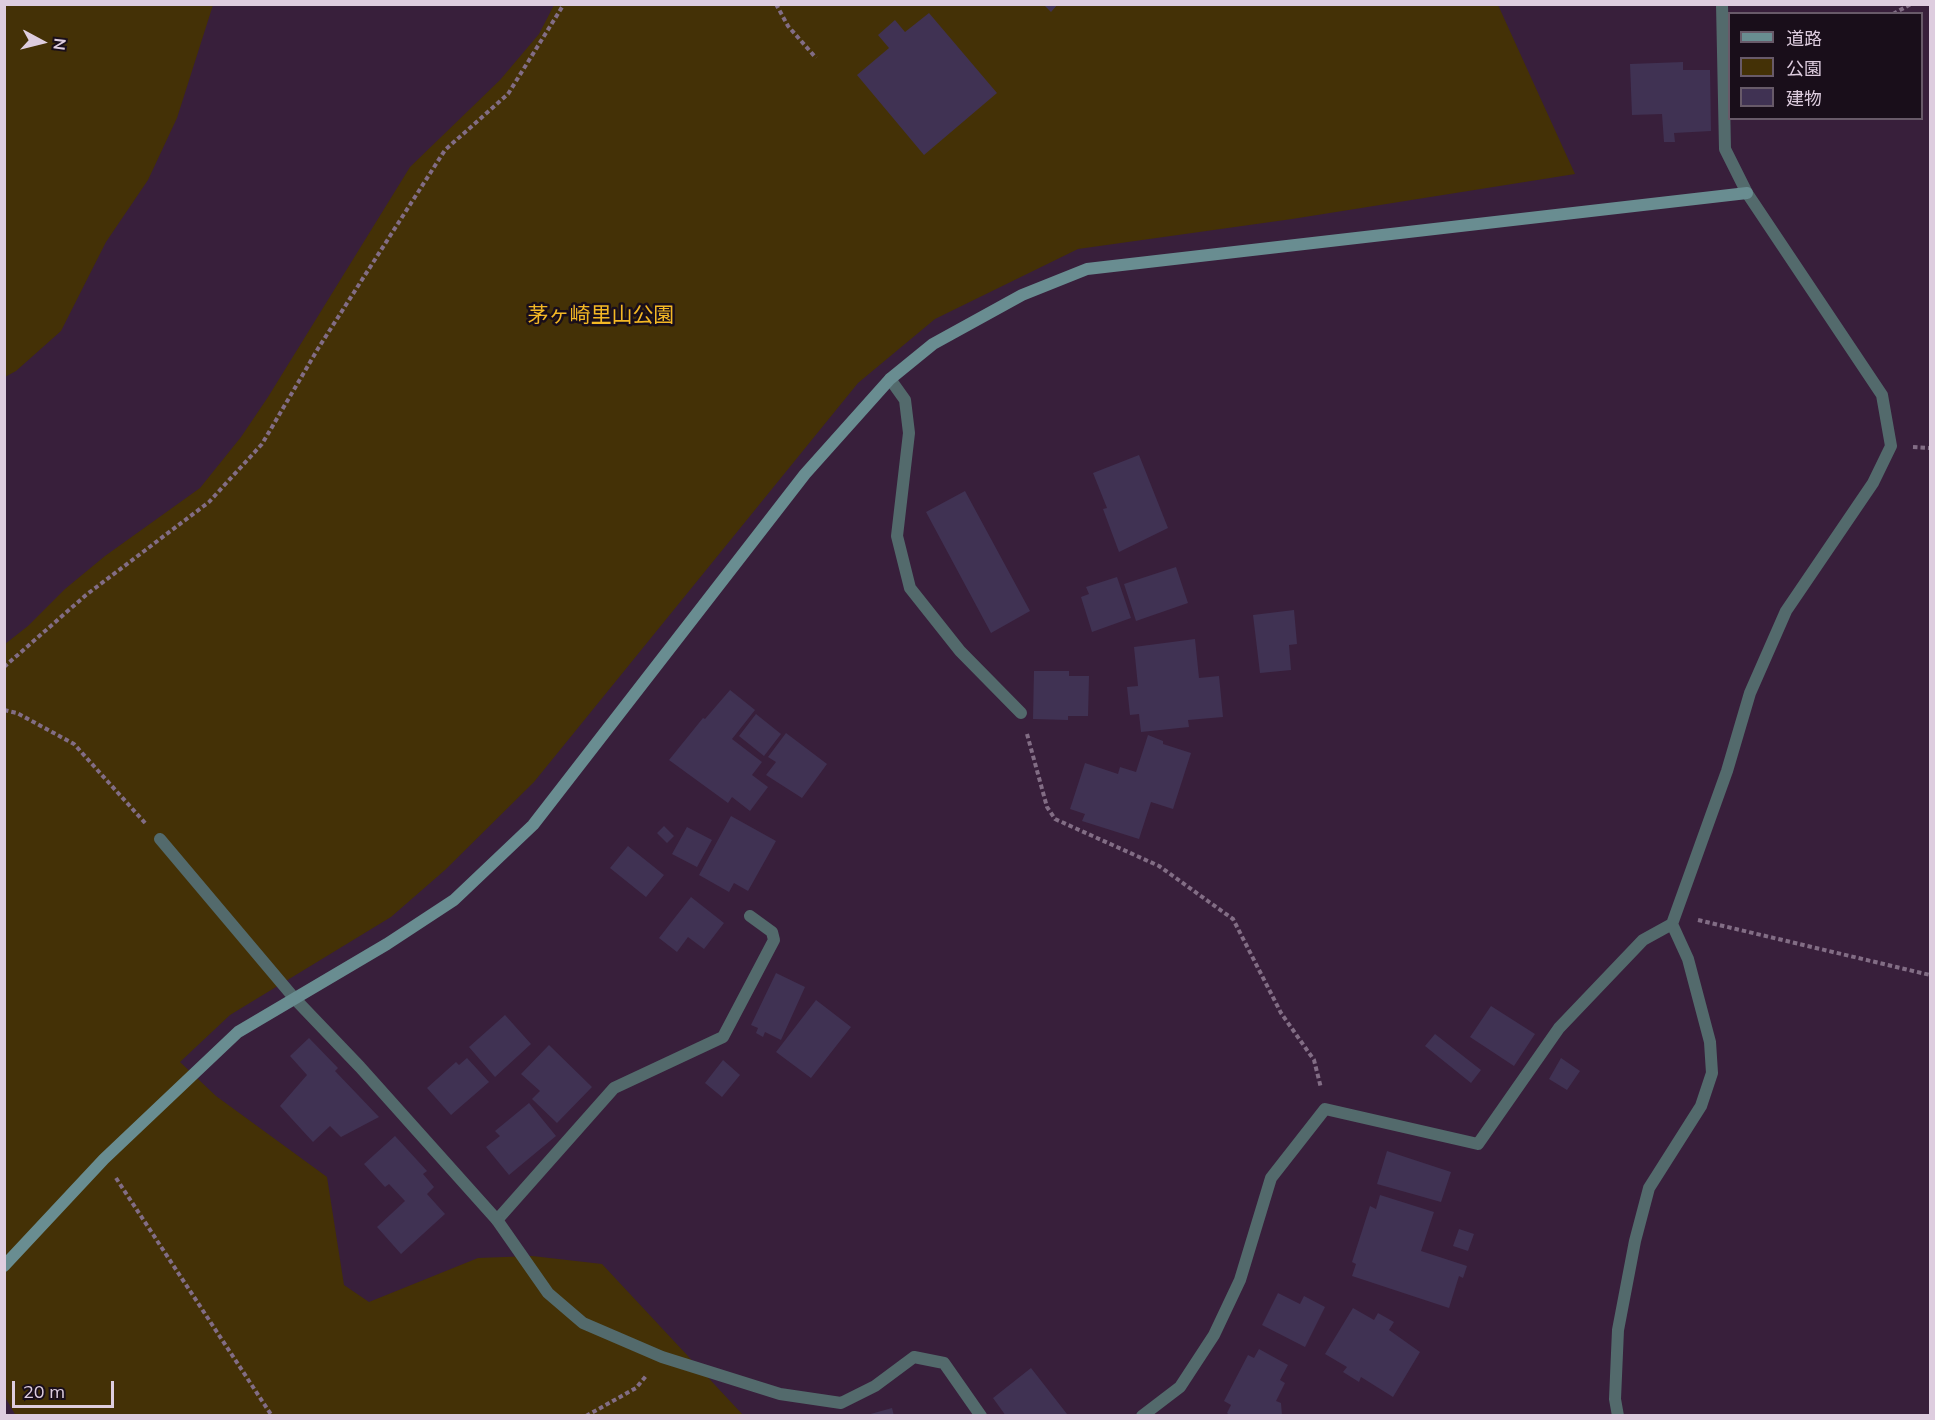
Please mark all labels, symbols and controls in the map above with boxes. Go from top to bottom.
north arrow [12,12,72,72]
legend [1728,12,1923,120]
text: 道路 [1786,27,1822,50]
text: N [49,37,71,51]
text: 公園 [1786,57,1822,80]
text: 建物 [1786,87,1822,110]
park label: 茅ヶ崎里山公園 [528,303,674,329]
scale bar [15,1369,117,1407]
text: 20 m [23,1380,65,1403]

